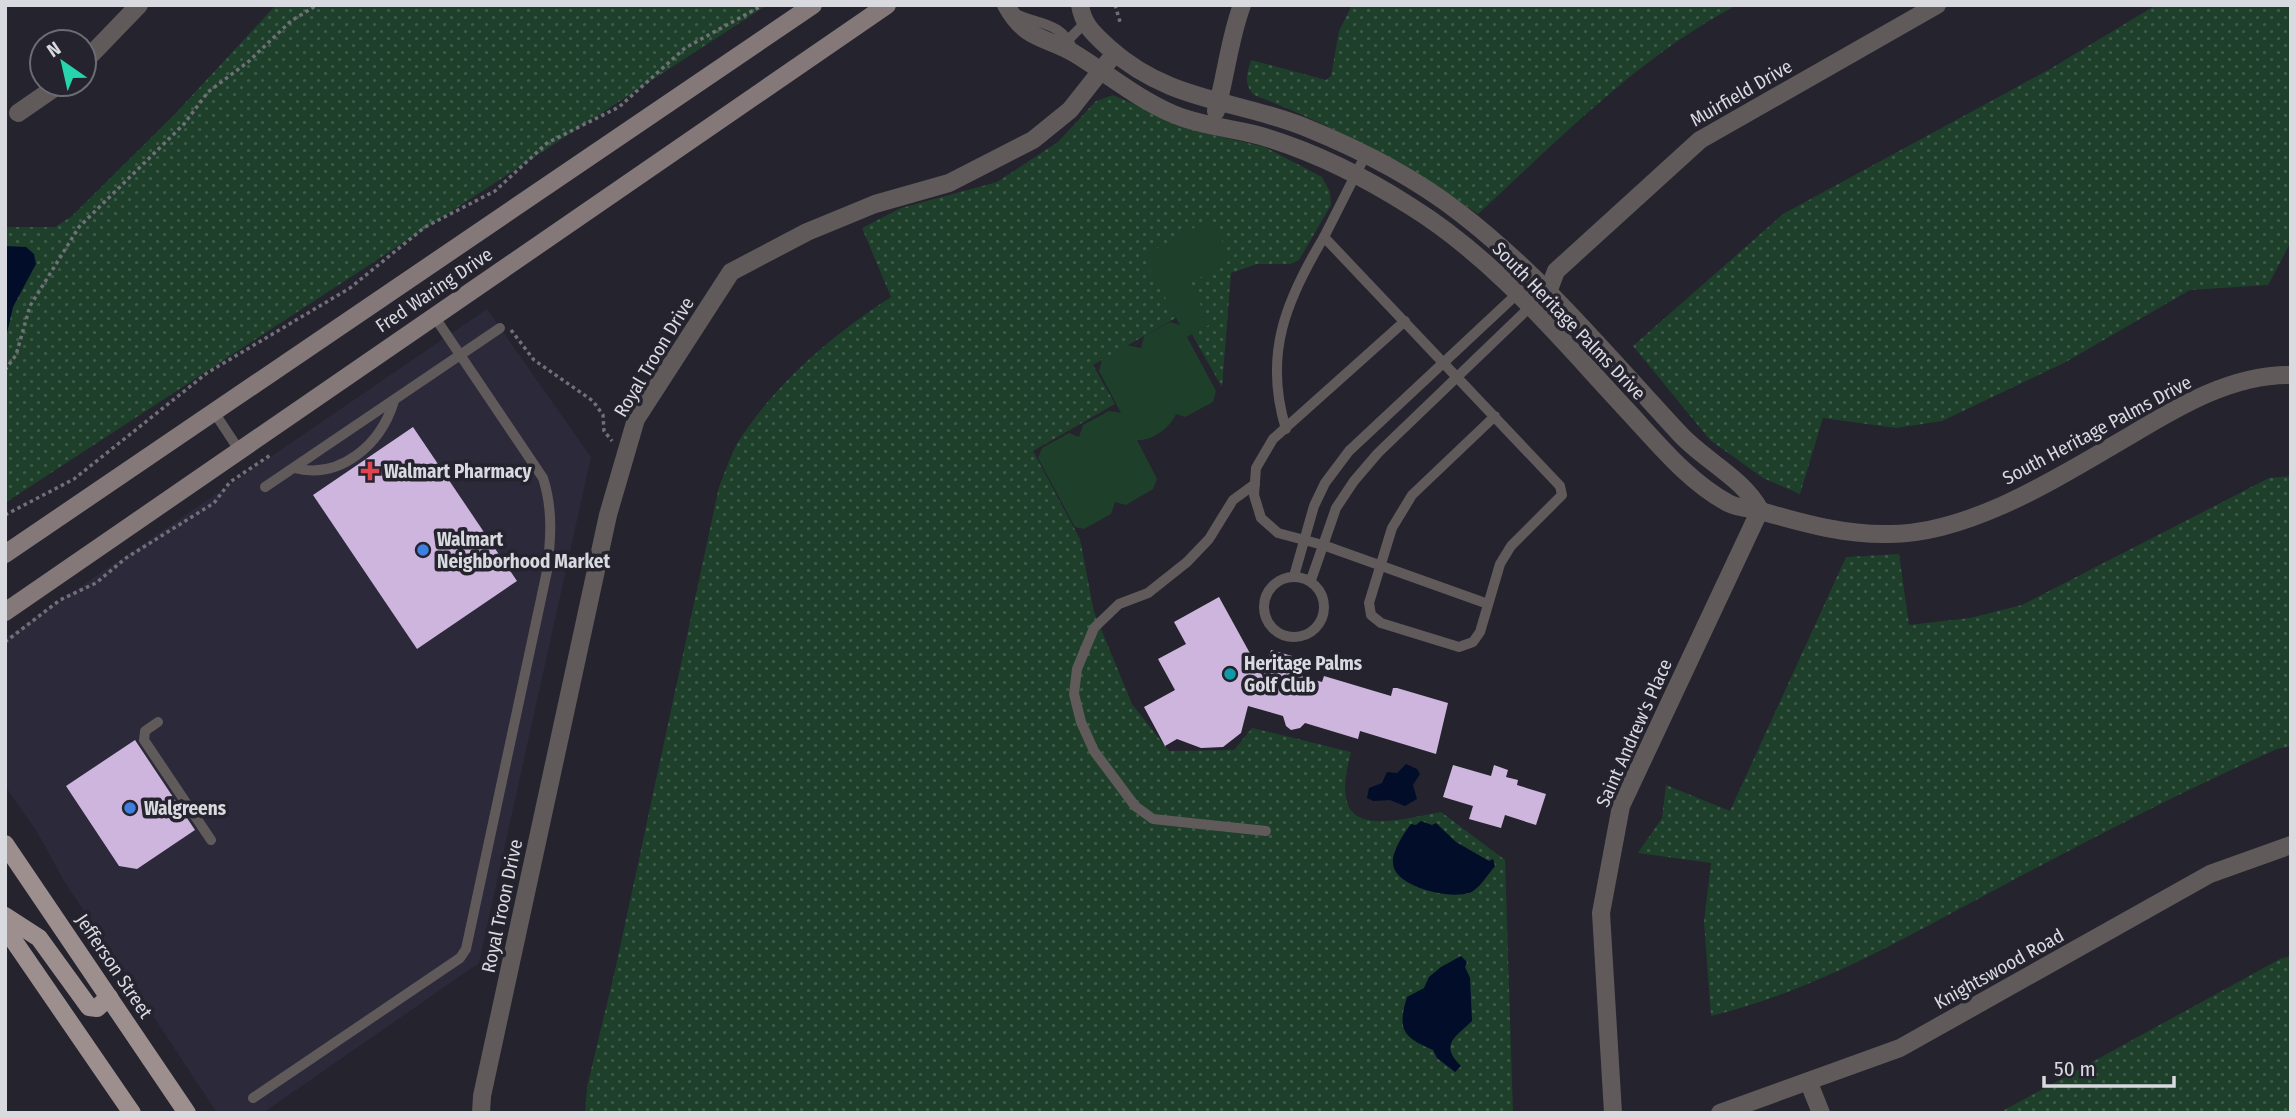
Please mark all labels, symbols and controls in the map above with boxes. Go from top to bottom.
north arrow [28,28,98,98]
text: N [43,37,65,62]
street label: Muirfield Drive [1686,55,1796,131]
street label: South Heritage Palms Drive [1488,237,1650,405]
street label: Fred Waring Drive [371,242,497,338]
street label: Royal Troon Drive [609,293,699,421]
street label: South Heritage Palms Drive [1999,370,2195,490]
place label: Walmart Pharmacy [384,460,533,483]
marker: Walmart Pharmacy [362,463,378,479]
place label: Walmart Neighborhood Market [437,528,610,573]
marker: Walmart Neighborhood Market [415,542,431,558]
place label: Heritage Palms Golf Club [1244,652,1363,697]
street label: Saint Andrew's Place [1591,655,1677,811]
marker: Heritage Palms Golf Club [1222,666,1238,682]
place label: Walgreens [144,797,227,820]
marker: Walgreens [122,800,138,816]
street label: Royal Troon Drive [477,837,527,975]
street label: Jefferson Street [71,909,158,1023]
street label: Knightswood Road [1930,924,2068,1014]
scale bar [2044,1044,2174,1088]
text: 50 m [2054,1056,2096,1082]

